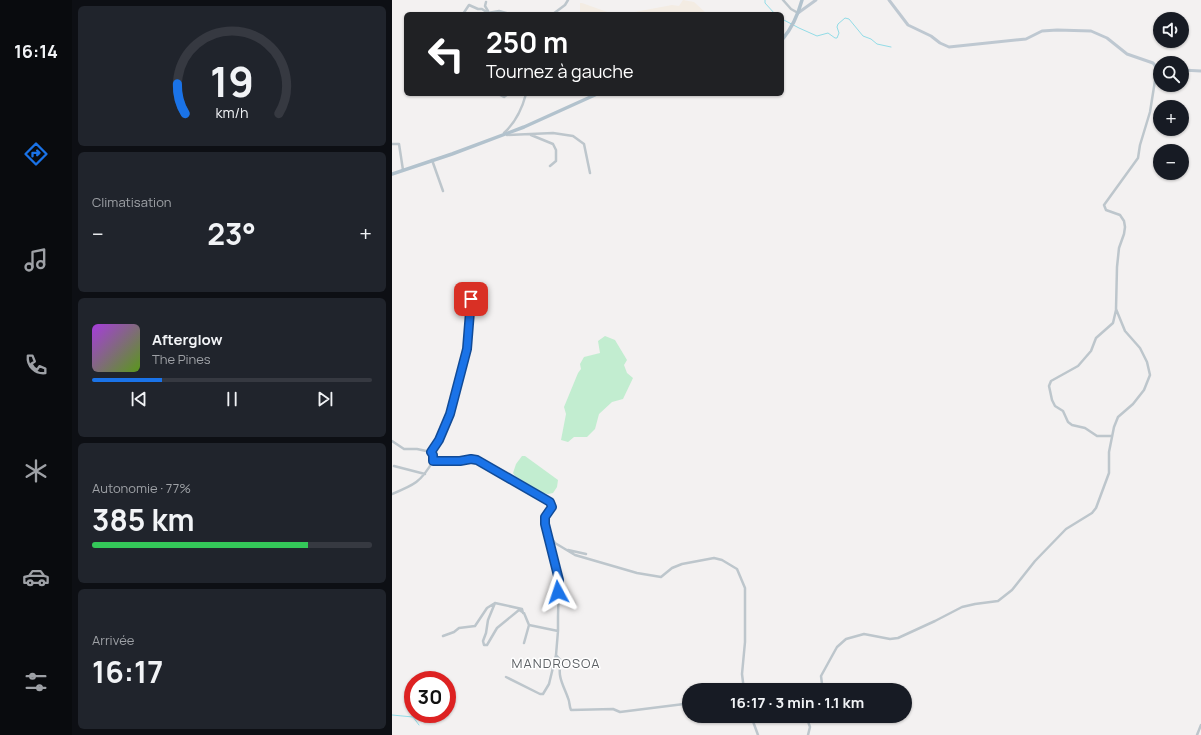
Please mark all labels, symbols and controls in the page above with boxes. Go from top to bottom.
map controls [1153,12,1189,180]
button: sound [1153,12,1189,48]
text: 250 m [486,23,568,61]
icon: left [420,28,472,80]
text: 16:14 [14,39,58,63]
text: 19 [210,53,254,109]
button: search [1153,56,1189,92]
text: Tournez à gauche [486,59,634,83]
button: + [1153,100,1189,136]
text: km/h [215,102,249,121]
icon: directions [22,140,50,168]
button: − [1153,144,1189,180]
text: Climatisation [92,193,172,211]
text: 23° [207,213,256,254]
text: − [92,219,104,249]
text: + [359,219,372,249]
icon: music [22,246,50,274]
pin [454,282,488,316]
icon: arrive [460,288,482,310]
text: Afterglow [152,329,223,350]
text: The Pines [152,350,211,368]
icon: phone [22,351,50,379]
icon: previous [128,388,150,410]
icon: pause [221,388,243,410]
icon: next [314,388,336,410]
icon: climate [22,457,50,485]
text: Autonomie · 77% [92,479,191,497]
text: 385 km [92,499,195,540]
icon: car [22,563,50,591]
position arrow [537,571,579,613]
text: Arrivée [92,631,134,649]
text: 16:17 [92,651,163,692]
district label: MANDROSOA [512,654,600,672]
icon: filters [22,668,50,696]
speed limit sign: 30 [404,671,456,723]
text: 16:17 · 3 min · 1.1 km [730,692,864,713]

